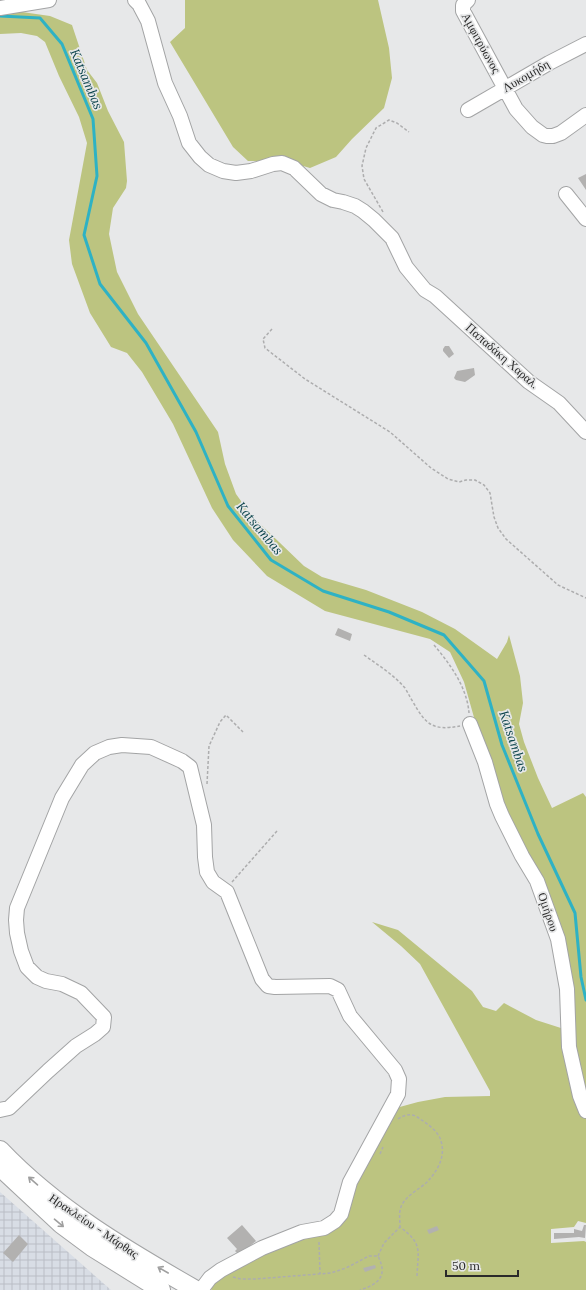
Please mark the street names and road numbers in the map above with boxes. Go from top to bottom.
street label: Αμφιτρύωνος [459,10,504,76]
street label: Λυκομήδη [499,56,552,95]
street label: Παπαδάκη Χαραλ. [463,320,542,392]
street label: Ομήρου [535,890,562,933]
street label: Ηρακλείου - Μάρθας [47,1190,142,1261]

